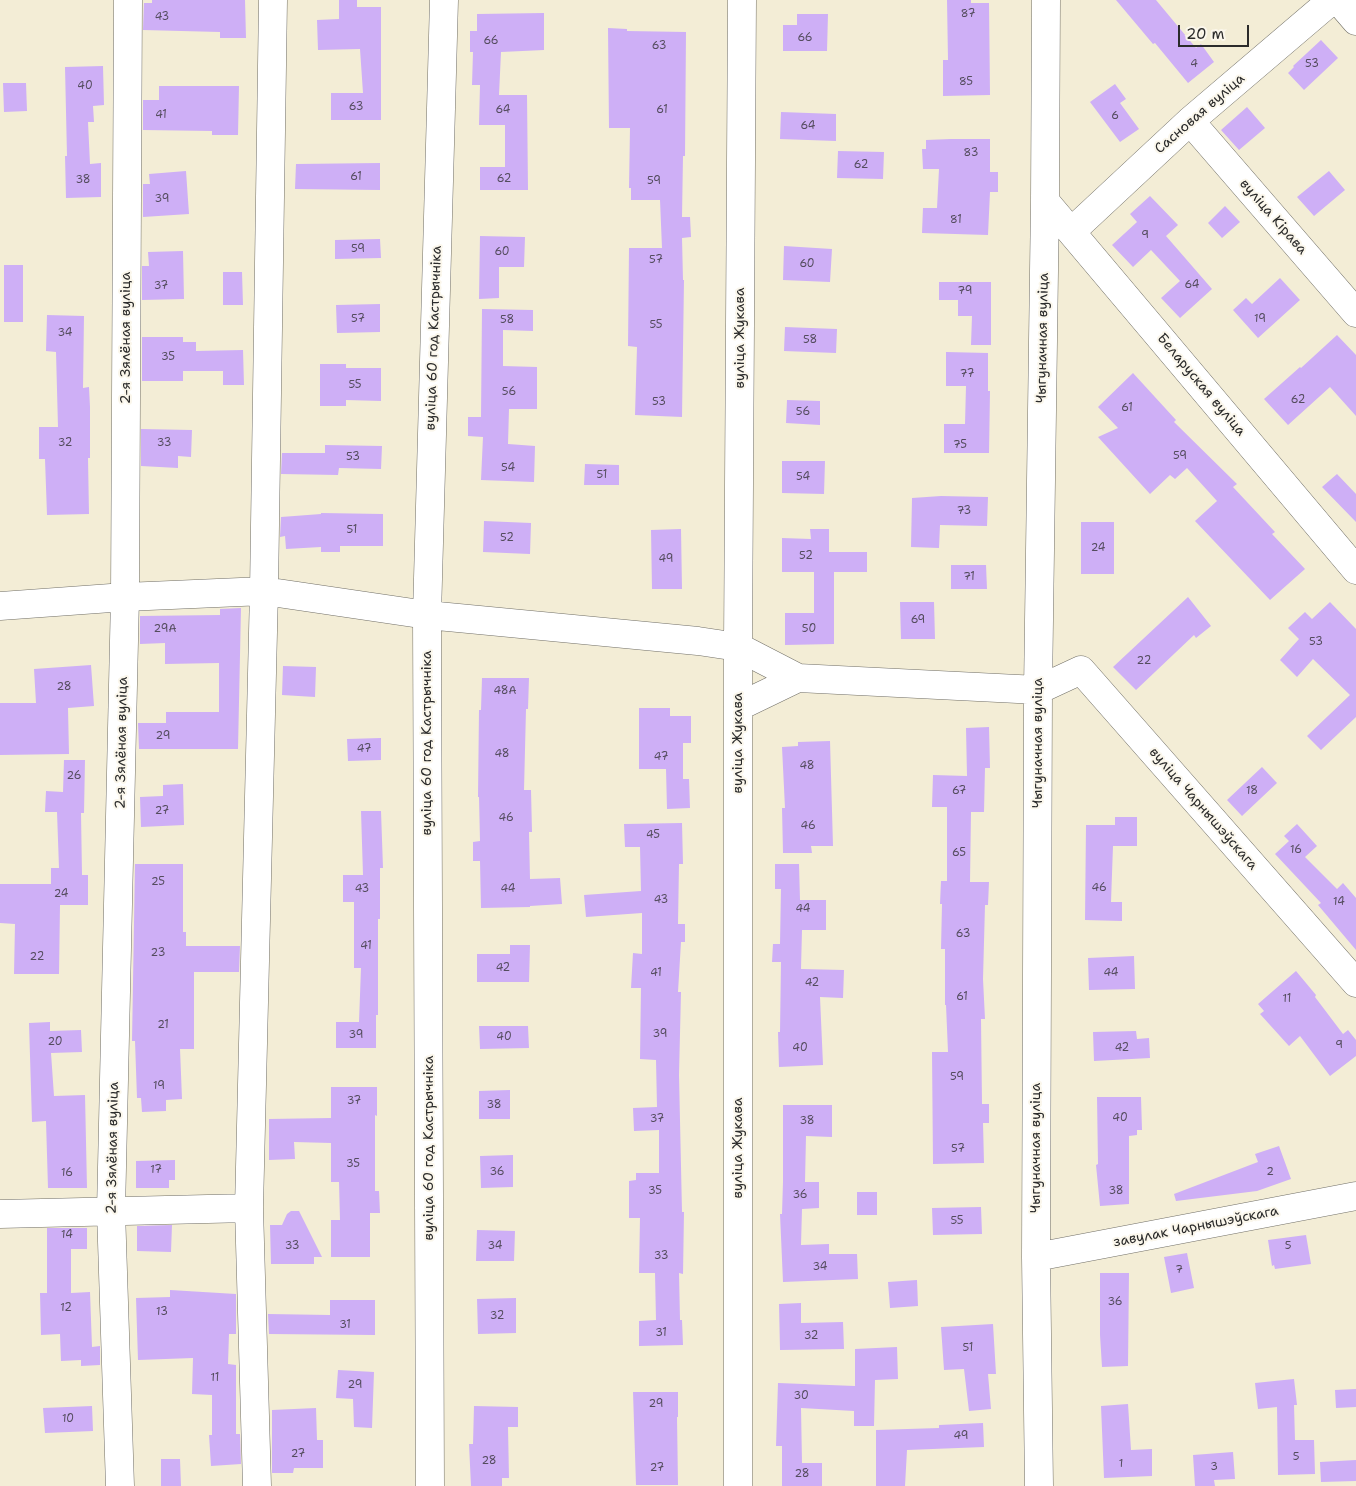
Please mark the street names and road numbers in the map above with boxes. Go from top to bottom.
street label: Сасновая вуліца [1152,70,1248,158]
street label: вуліца Кірава [1236,176,1310,258]
street label: вуліца 60 год Кастрычніка [422,245,446,431]
street label: 2-я Зялёная вуліца [118,272,134,404]
street label: Чыгуначная вуліца [1033,273,1053,403]
street label: вуліца Жукава [732,288,748,388]
street label: Беларуская вуліца [1153,330,1249,440]
street label: вуліца 60 год Кастрычніка [419,651,435,835]
street label: 2-я Зялёная вуліца [112,677,132,809]
street label: Чыгуначная вуліца [1030,678,1046,808]
street label: вуліца Жукава [730,693,746,793]
street label: вуліца Чарнышэўскага [1145,744,1261,874]
street label: вуліца 60 год Кастрычніка [421,1056,437,1240]
street label: 2-я Зялёная вуліца [103,1082,123,1214]
street label: Чыгуначная вуліца [1028,1083,1044,1213]
street label: вуліца Жукава [730,1098,746,1198]
street label: завулак Чарнышэўскага [1112,1203,1280,1251]

